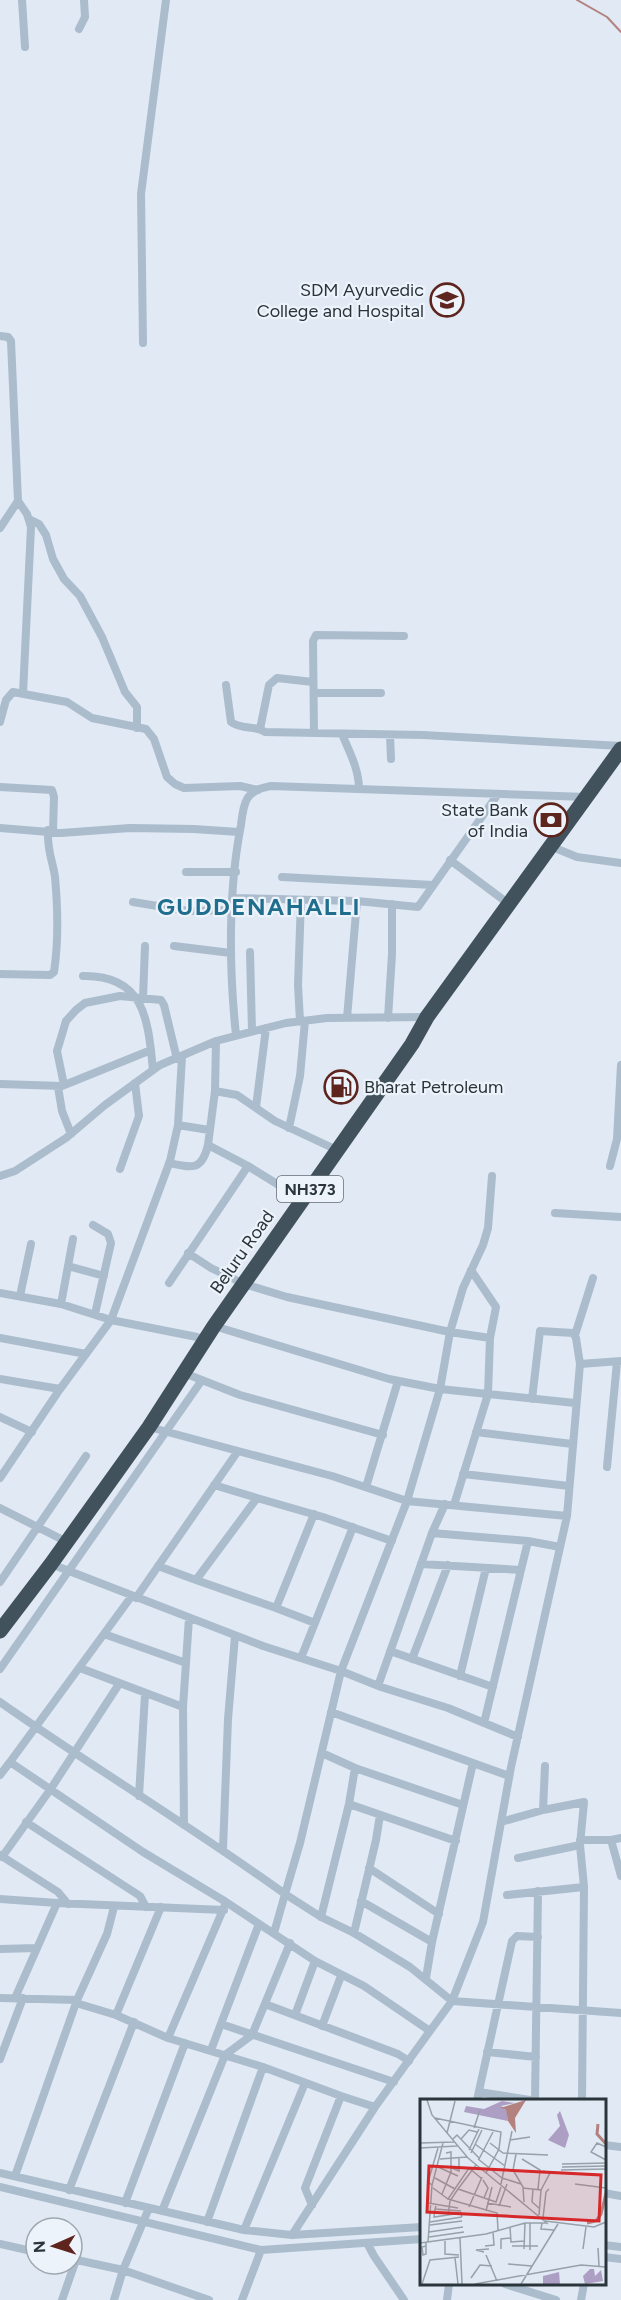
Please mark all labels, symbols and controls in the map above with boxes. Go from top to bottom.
place label: SDM Ayurvedic College and Hospital [257,279,424,322]
school or university icon: SDM Ayurvedic College and Hospital [429,282,465,318]
place label: State Bank of India [441,799,528,842]
bank icon: State Bank of India [533,802,569,838]
district label: GUDDENAHALLI [157,892,361,921]
fuel station icon: Bharat Petroleum [323,1069,359,1105]
place label: Bharat Petroleum [364,1076,503,1098]
road number: NH373 [277,1176,343,1202]
street label: Beluru Road [205,1206,279,1298]
inset map [420,2099,606,2285]
north arrow [24,2216,84,2276]
text: N [30,2240,49,2253]

